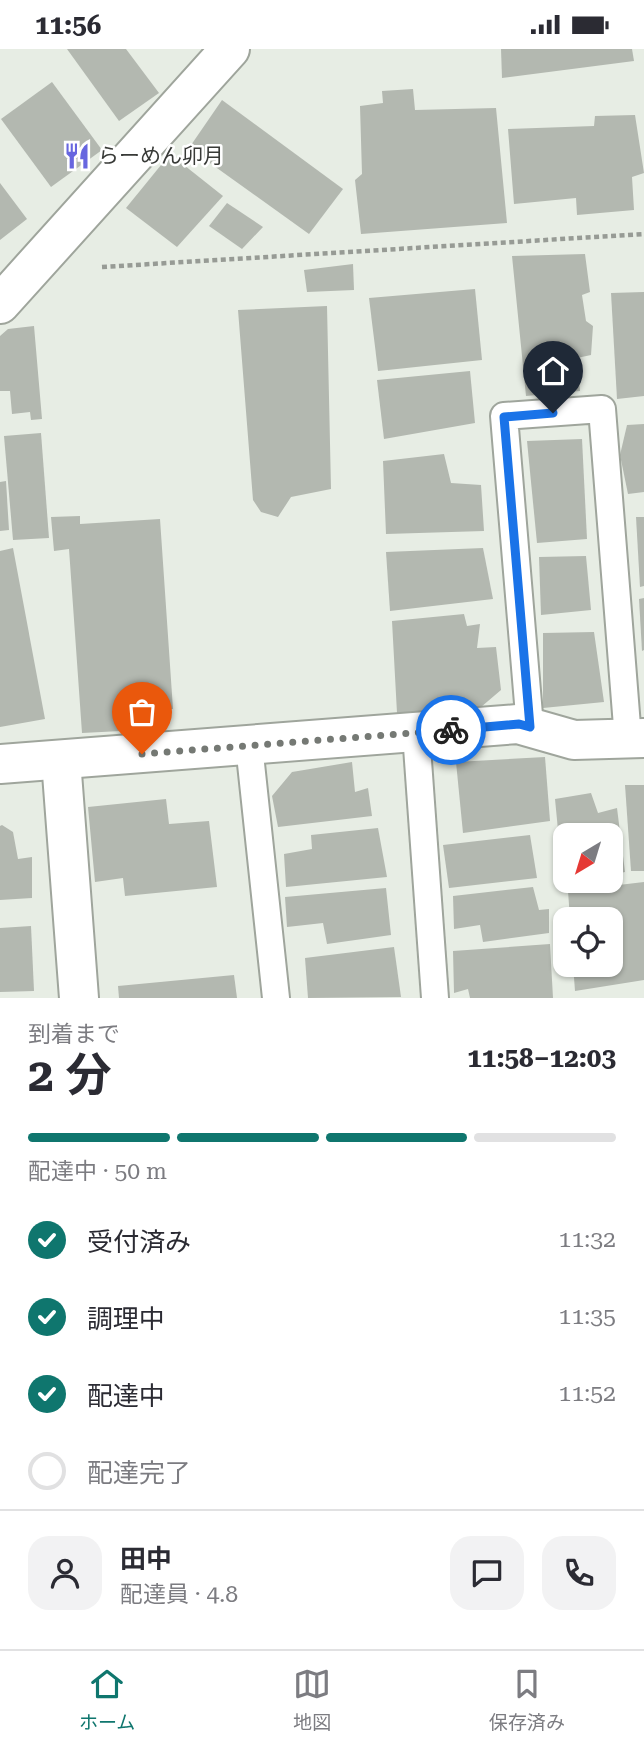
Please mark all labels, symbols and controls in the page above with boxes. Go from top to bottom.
text: 11:56 [35,10,101,40]
restaurant icon: らーめん卯月 [62,141,92,171]
place label: らーめん卯月 [98,144,224,168]
pin [523,341,583,413]
icon: home [534,352,572,390]
pin [112,682,172,754]
icon: bag [123,693,161,731]
courier [416,695,486,765]
icon: bike [432,711,470,749]
north arrow [553,823,623,893]
map controls [553,823,623,977]
button: locate [553,907,623,977]
text: 到着まで [28,1021,120,1048]
text: 11:58–12:03 [467,1043,616,1073]
text: 2 分 [28,1048,111,1102]
text: 配達中 · 50 m [28,1158,167,1185]
icon: check [28,1221,66,1259]
text: 11:32 [559,1226,616,1253]
text: 受付済み [87,1227,191,1257]
icon: check [28,1298,66,1336]
text: 11:35 [559,1303,616,1330]
text: 調理中 [87,1304,165,1334]
icon: check [28,1375,66,1413]
text: 11:52 [559,1380,616,1407]
text: 配達中 [87,1381,165,1411]
text: 配達完了 [87,1458,191,1488]
button: person [28,1536,102,1610]
button: chat [450,1536,524,1610]
button: phone [542,1536,616,1610]
text: 田中 [120,1544,172,1574]
text: 配達員 · 4.8 [120,1581,238,1608]
tab: ホーム [79,1665,135,1734]
tab: 地図 [293,1665,331,1734]
tab: 保存済み [489,1665,565,1734]

